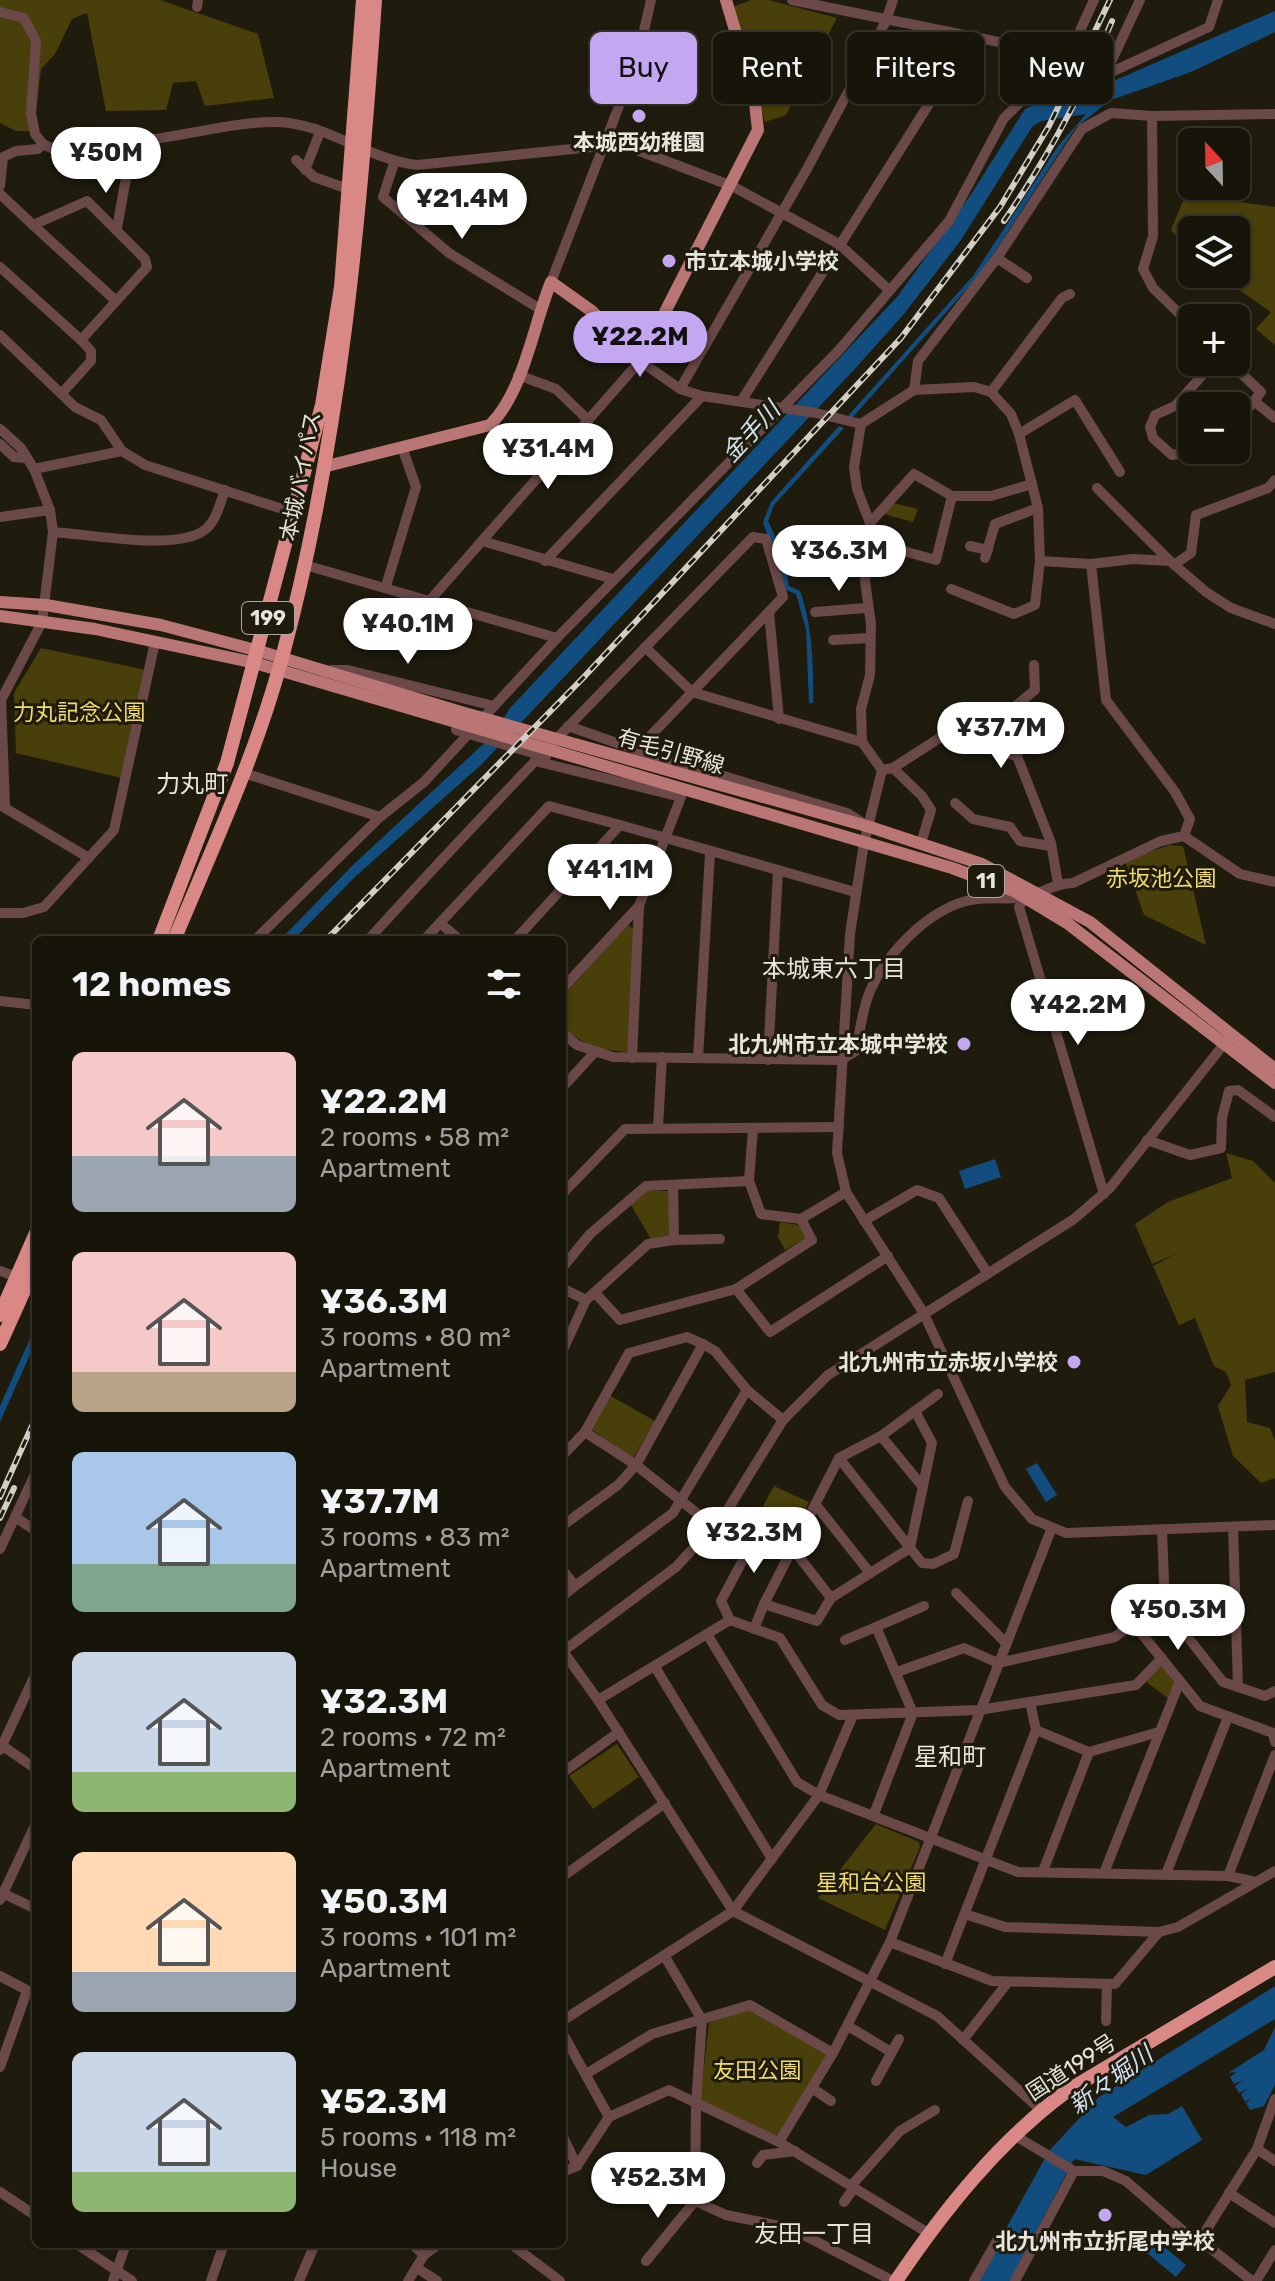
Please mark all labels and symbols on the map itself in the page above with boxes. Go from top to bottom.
marker: 本城西幼稚園 [630,107,648,125]
pin: ¥50M [59,127,153,195]
north arrow [1178,128,1250,200]
place label: 本城西幼稚園 [573,129,705,156]
pin: ¥21.4M [397,173,527,241]
place label: 市立本城小学校 [685,248,839,275]
marker: 市立本城小学校 [660,252,678,270]
pin: ¥22.2M [575,311,705,379]
water label: 金手川 [716,394,788,468]
street label: 本城バイパス [275,409,326,543]
pin: ¥31.4M [483,423,613,491]
pin: ¥36.3M [774,525,904,593]
pin: ¥40.1M [343,598,473,666]
road number: 199 [242,602,294,634]
park label: 力丸記念公園 [13,699,145,726]
pin: ¥37.7M [936,702,1066,770]
street label: 有毛引野線 [614,723,727,780]
district label: 力丸町 [156,770,228,798]
pin: ¥41.1M [545,844,675,912]
road number: 11 [968,865,1004,897]
park label: 赤坂池公園 [1106,865,1216,892]
district label: 本城東六丁目 [762,955,906,983]
pin: ¥42.2M [1013,979,1143,1047]
place label: 北九州市立本城中学校 [728,1031,948,1058]
marker: 北九州市立本城中学校 [955,1035,973,1053]
place label: 北九州市立赤坂小学校 [838,1349,1058,1376]
marker: 北九州市立赤坂小学校 [1065,1353,1083,1371]
pin: ¥32.3M [689,1507,819,1575]
pin: ¥50.3M [1113,1584,1243,1652]
district label: 星和町 [914,1743,986,1771]
park label: 星和台公園 [816,1869,926,1896]
street label: 国道199号 [1021,2028,1121,2106]
water label: 新々堀川 [1064,2039,1160,2120]
park label: 友田公園 [713,2057,801,2084]
pin: ¥52.3M [593,2152,723,2220]
marker: 北九州市立折尾中学校 [1096,2206,1114,2224]
district label: 友田一丁目 [754,2220,874,2248]
place label: 北九州市立折尾中学校 [995,2228,1215,2255]

